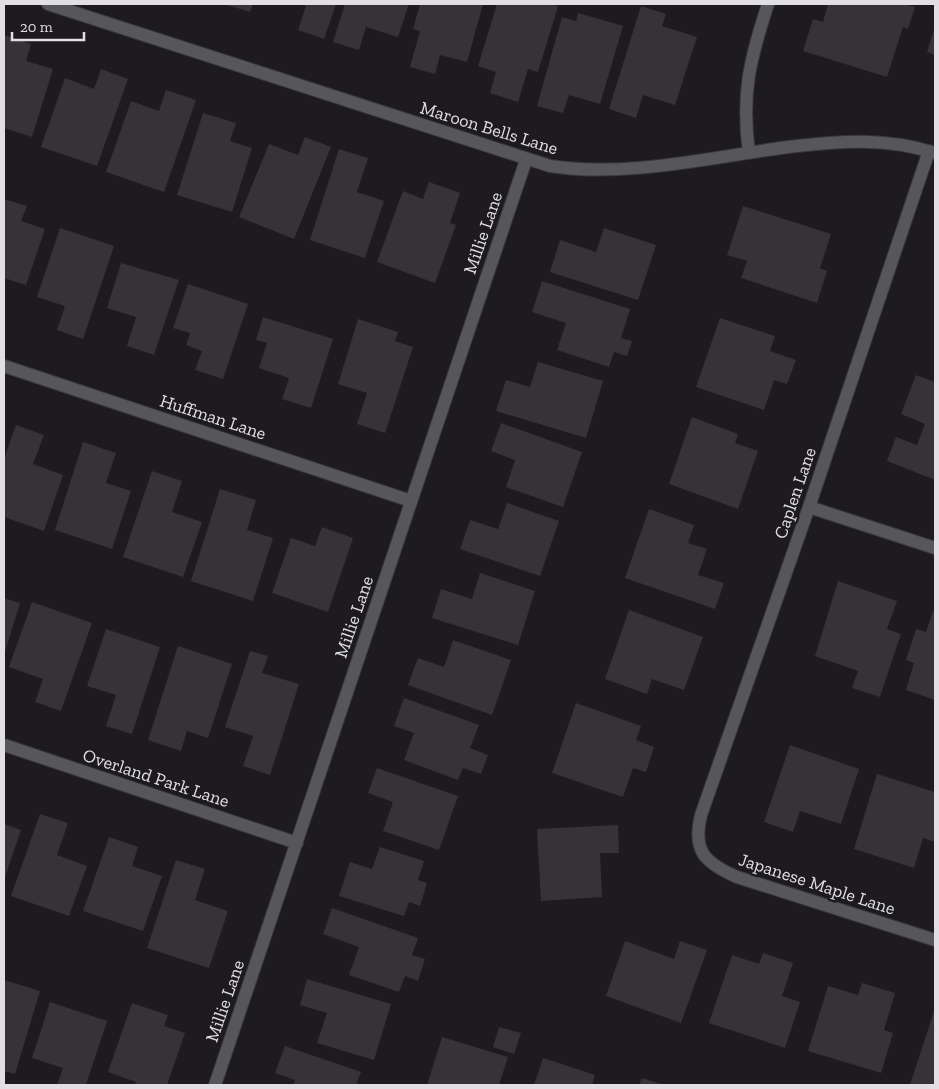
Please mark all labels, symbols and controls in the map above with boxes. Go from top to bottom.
scale bar [12,10,85,42]
text: 20 m [20,18,53,36]
street label: Maroon Bells Lane [417,97,561,159]
street label: Millie Lane [459,189,507,277]
street label: Huffman Lane [157,389,269,445]
street label: Caplen Lane [769,444,821,542]
street label: Millie Lane [330,573,378,661]
street label: Overland Park Lane [80,744,232,812]
street label: Japanese Maple Lane [736,848,898,920]
street label: Millie Lane [201,957,249,1045]

